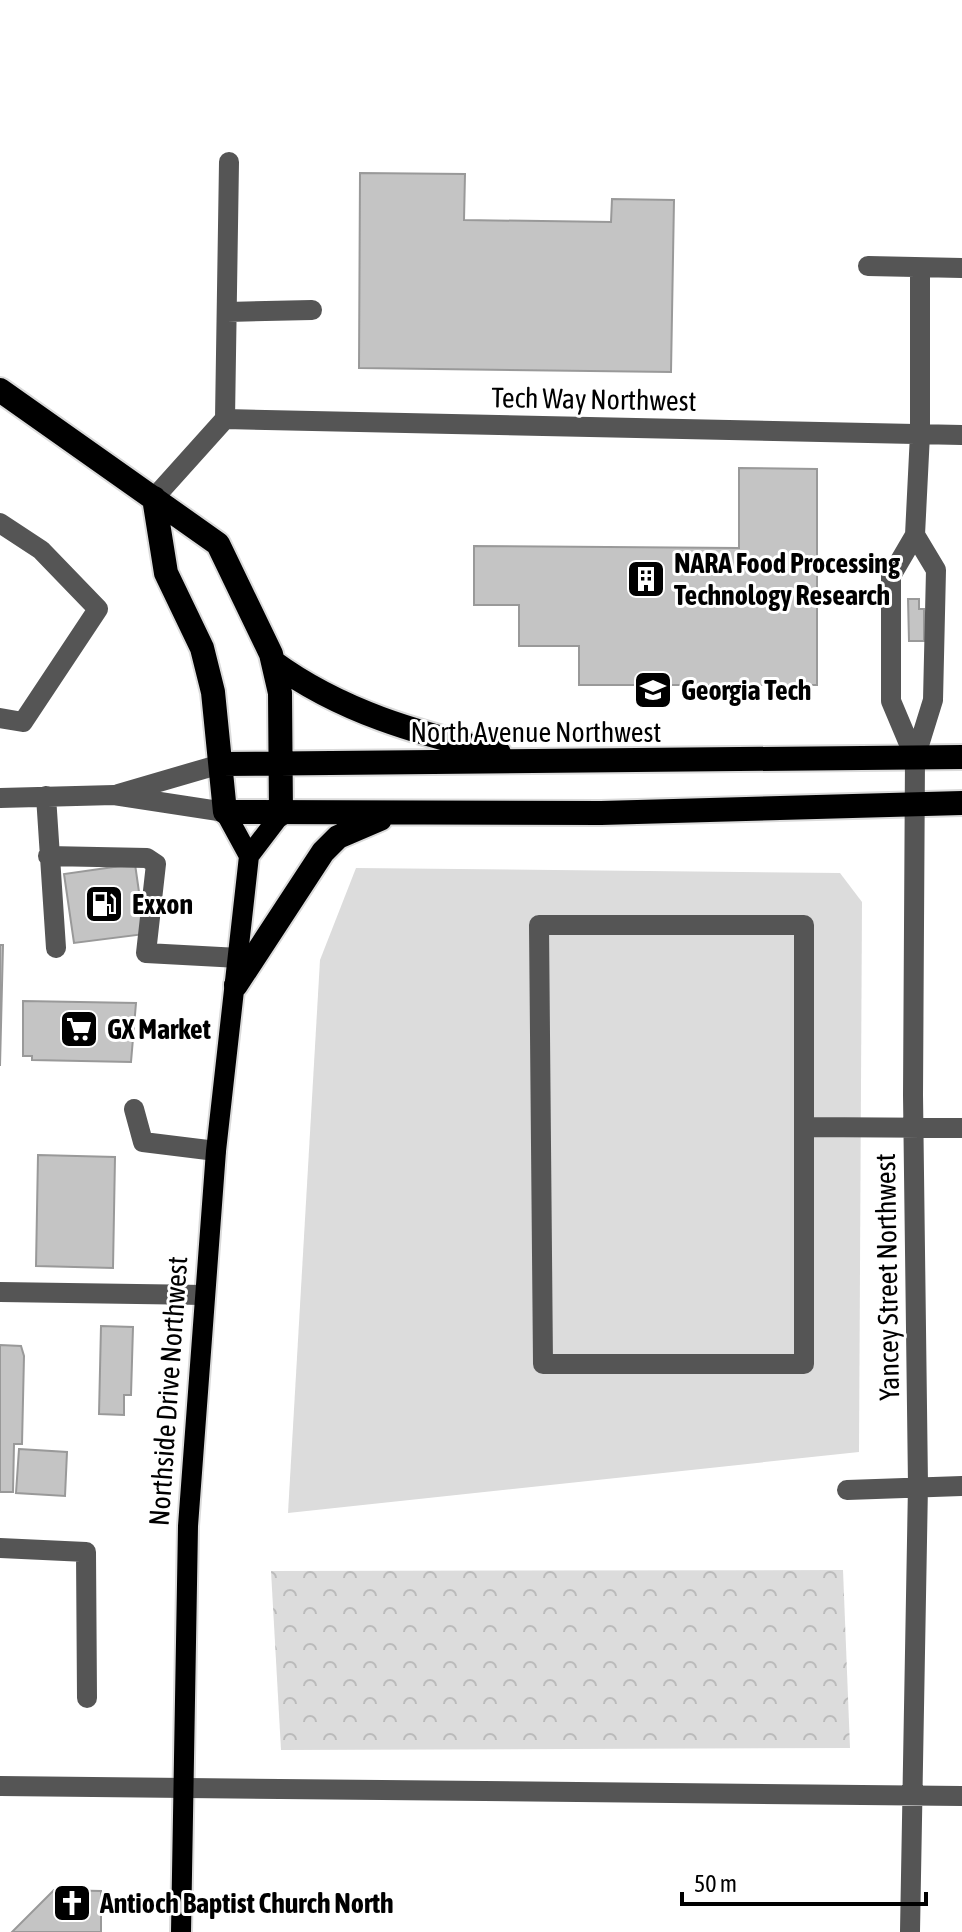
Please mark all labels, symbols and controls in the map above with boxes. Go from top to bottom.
street label: Tech Way Northwest [491,381,697,417]
place label: NARA Food Processing Technology Research [674,547,901,611]
building icon: NARA Food Processing Technology Research [625,558,667,600]
school or university icon: Georgia Tech [632,669,674,711]
place label: Georgia Tech [681,674,811,706]
street label: North Avenue Northwest [411,716,661,748]
fuel station icon: Exxon [83,883,125,925]
place label: Exxon [132,888,193,920]
supermarket icon: GX Market [58,1008,100,1050]
place label: GX Market [107,1013,211,1045]
street label: Yancey Street Northwest [869,1153,905,1401]
street label: Northside Drive Northwest [143,1255,193,1527]
scale bar [682,1856,926,1906]
text: 50 m [694,1870,737,1897]
church icon: Antioch Baptist Church North [51,1882,93,1924]
place label: Antioch Baptist Church North [99,1887,394,1919]

